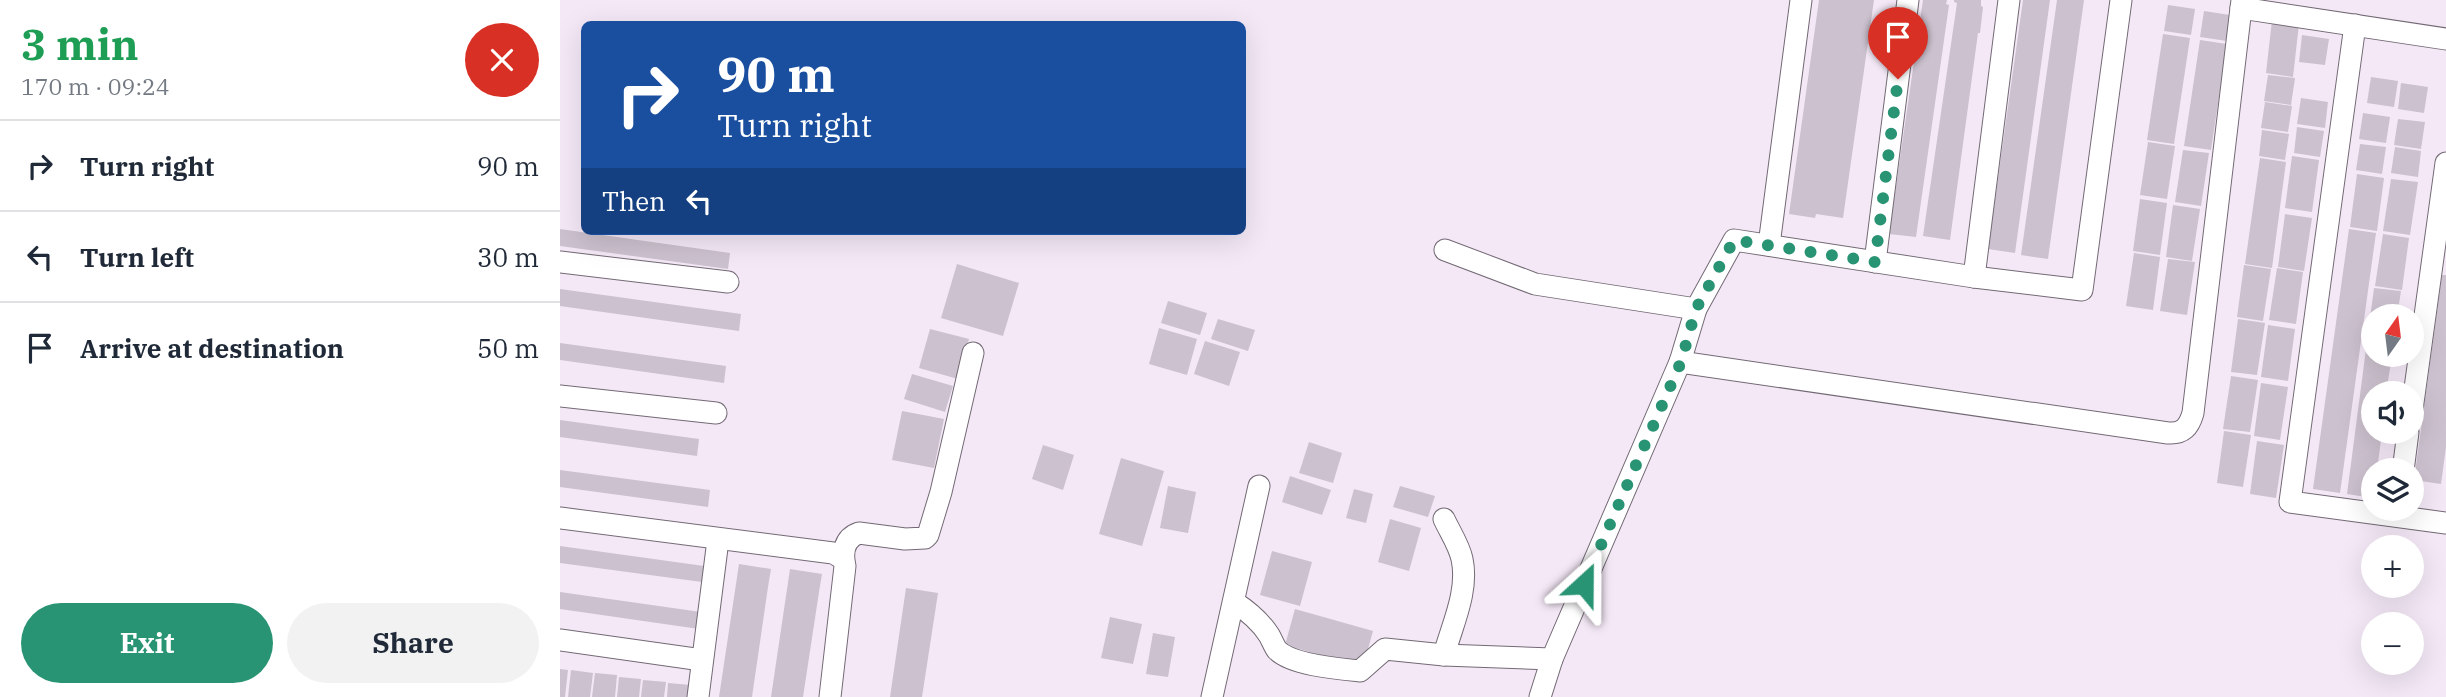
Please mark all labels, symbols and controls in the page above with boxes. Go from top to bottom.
pin [1868,7,1928,79]
text: 3 min [21,17,139,72]
icon: arrive [1879,18,1917,56]
button: close [465,23,539,97]
text: 90 m [717,42,835,105]
icon: right [602,49,693,140]
text: 170 m · 09:24 [21,71,170,101]
text: Turn right [717,104,872,146]
icon: right [21,147,59,185]
text: Turn right [80,149,214,183]
text: 90 m [477,149,539,183]
icon: left [680,182,718,220]
text: Then [602,184,666,218]
icon: left [21,238,59,276]
text: Turn left [80,240,194,274]
text: 30 m [477,240,539,274]
north arrow [2361,304,2424,368]
map controls [2361,304,2424,675]
icon: arrive [21,329,59,367]
text: Arrive at destination [80,331,344,365]
text: 50 m [477,331,539,365]
button: sound [2361,381,2424,444]
button: layers [2361,458,2424,521]
button: + [2361,535,2424,598]
position arrow [1547,547,1621,621]
button: Exit [21,603,273,683]
button: Share [287,603,539,683]
button: − [2361,612,2424,675]

